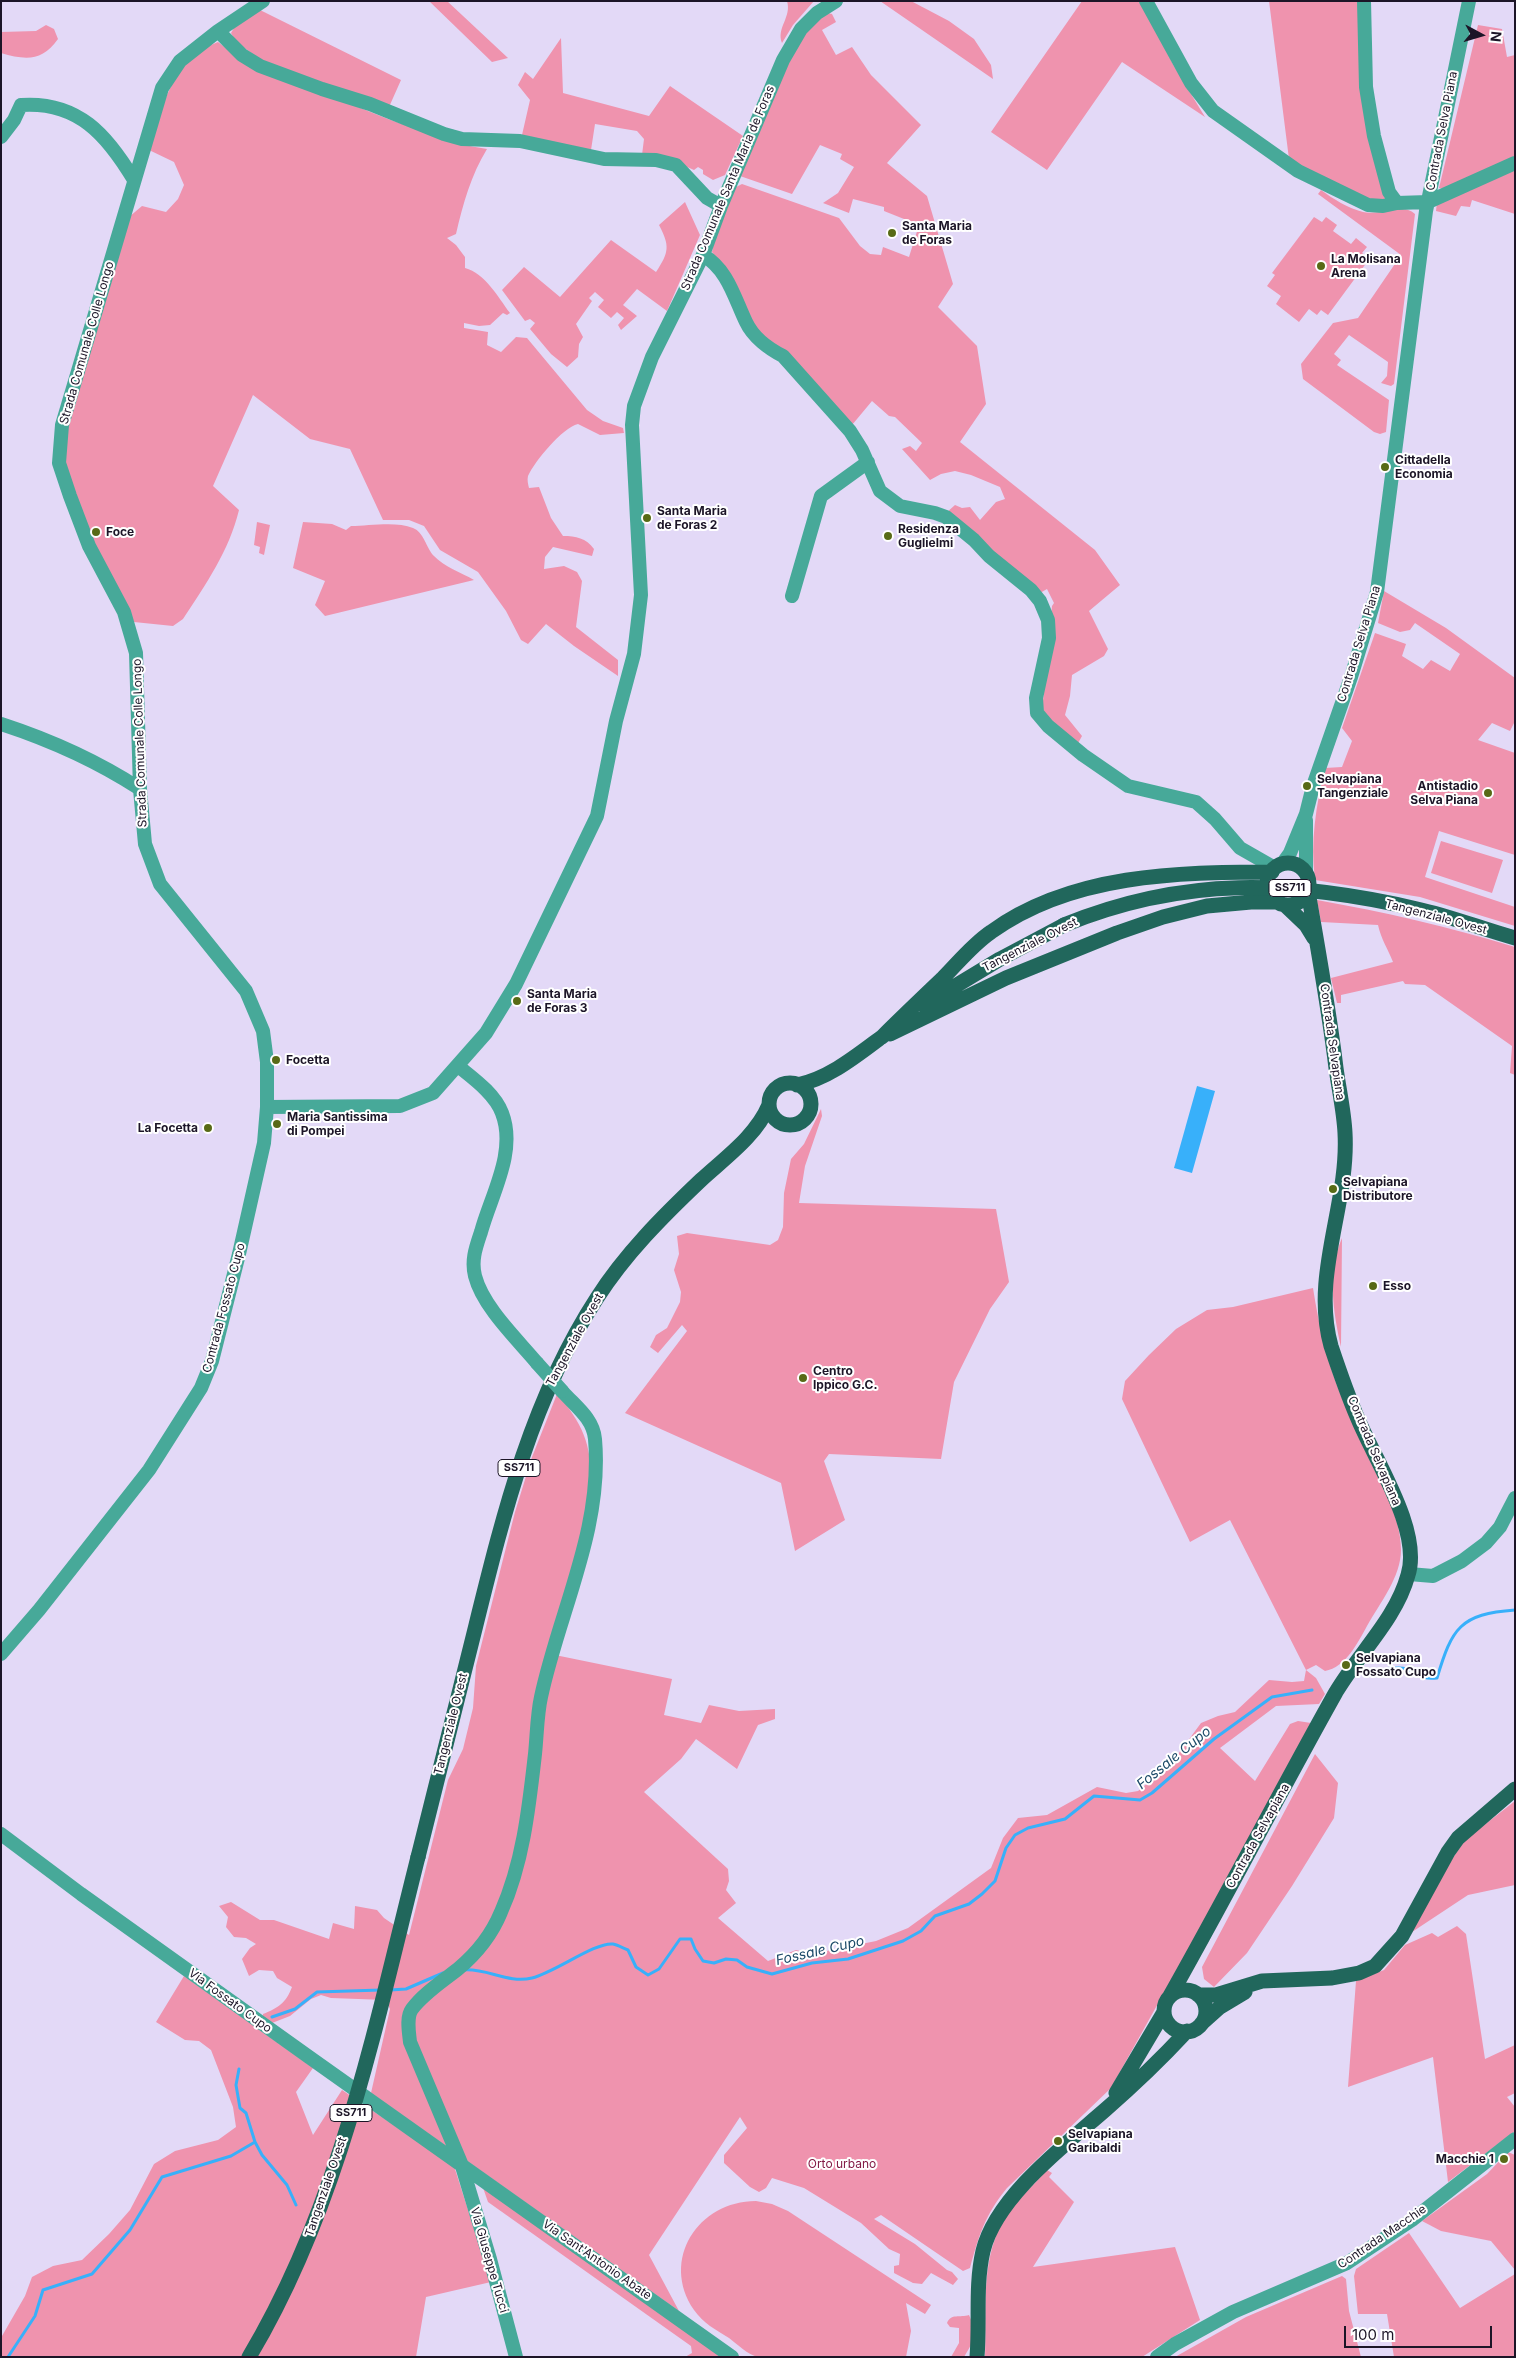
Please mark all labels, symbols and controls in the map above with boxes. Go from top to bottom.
north arrow [1456,10,1506,60]
text: N [1487,30,1505,43]
street label: Contrada Selva Piana [1423,70,1461,192]
street label: Strada Comunale Santa Maria de Foras [678,83,778,293]
place label: Santa Maria de Foras [902,219,972,247]
marker: Santa Maria de Foras [886,227,898,239]
place label: La Molisana Arena [1331,252,1401,280]
street label: Strada Comunale Colle Longo [57,260,117,426]
marker: La Molisana Arena [1315,260,1327,272]
place label: Cittadella Economia [1395,453,1453,481]
marker: Cittadella Economia [1379,461,1391,473]
place label: Santa Maria de Foras 2 [657,504,727,532]
marker: Santa Maria de Foras 2 [641,512,653,524]
place label: Residenza Guglielmi [898,522,959,550]
place label: Foce [106,525,134,539]
marker: Foce [90,526,102,538]
marker: Residenza Guglielmi [882,530,894,542]
street label: Contrada Selva Piana [1334,584,1384,704]
street label: Strada Comunale Colle Longo [130,658,150,828]
place label: Selvapiana Tangenziale [1317,772,1388,800]
place label: Antistadio Selva Piana [1410,779,1478,807]
marker: Selvapiana Tangenziale [1301,780,1313,792]
marker: Antistadio Selva Piana [1482,787,1494,799]
road number: SS711 [1269,880,1311,896]
street label: Tangenziale Ovest [1384,897,1488,937]
street label: Tangenziale Ovest [980,915,1080,975]
street label: Contrada Selvapiana [1317,983,1347,1101]
place label: Santa Maria de Foras 3 [527,987,597,1015]
marker: Santa Maria de Foras 3 [511,995,523,1007]
place label: Focetta [286,1053,330,1067]
marker: Focetta [270,1054,282,1066]
place label: Maria Santissima di Pompei [287,1110,388,1138]
marker: Maria Santissima di Pompei [271,1118,283,1130]
place label: La Focetta [138,1121,198,1135]
marker: La Focetta [202,1122,214,1134]
place label: Selvapiana Distributore [1343,1175,1413,1203]
marker: Selvapiana Distributore [1327,1183,1339,1195]
street label: Contrada Fossato Cupo [200,1242,248,1374]
place label: Esso [1383,1279,1411,1293]
marker: Esso [1367,1280,1379,1292]
street label: Tangenziale Ovest [543,1291,607,1389]
place label: Centro Ippico G.C. [813,1364,877,1392]
marker: Centro Ippico G.C. [797,1372,809,1384]
street label: Contrada Selvapiana [1344,1394,1404,1508]
road number: SS711 [498,1460,540,1476]
place label: Selvapiana Fossato Cupo [1356,1651,1436,1679]
marker: Selvapiana Fossato Cupo [1340,1659,1352,1671]
street label: Tangenziale Ovest [431,1671,471,1777]
water label: Fossale Cupo [1134,1723,1214,1793]
street label: Contrada Selvapiana [1223,1781,1293,1891]
water label: Fossale Cupo [774,1933,866,1969]
street label: Via Fossato Cupo [186,1966,274,2036]
road number: SS711 [330,2104,372,2122]
place label: Selvapiana Garibaldi [1068,2127,1133,2155]
street label: Tangenziale Ovest [302,2135,350,2239]
marker: Selvapiana Garibaldi [1052,2135,1064,2147]
place label: Macchie 1 [1436,2152,1494,2166]
marker: Macchie 1 [1498,2153,1510,2165]
park label: Orto urbano [808,2157,876,2171]
street label: Contrada Macchie [1335,2202,1429,2272]
street label: Via Giuseppe Tucci [467,2206,511,2314]
street label: Via Sant'Antonio Abate [540,2217,654,2303]
scale bar [1346,2316,1494,2348]
text: 100 m [1352,2325,1394,2344]

